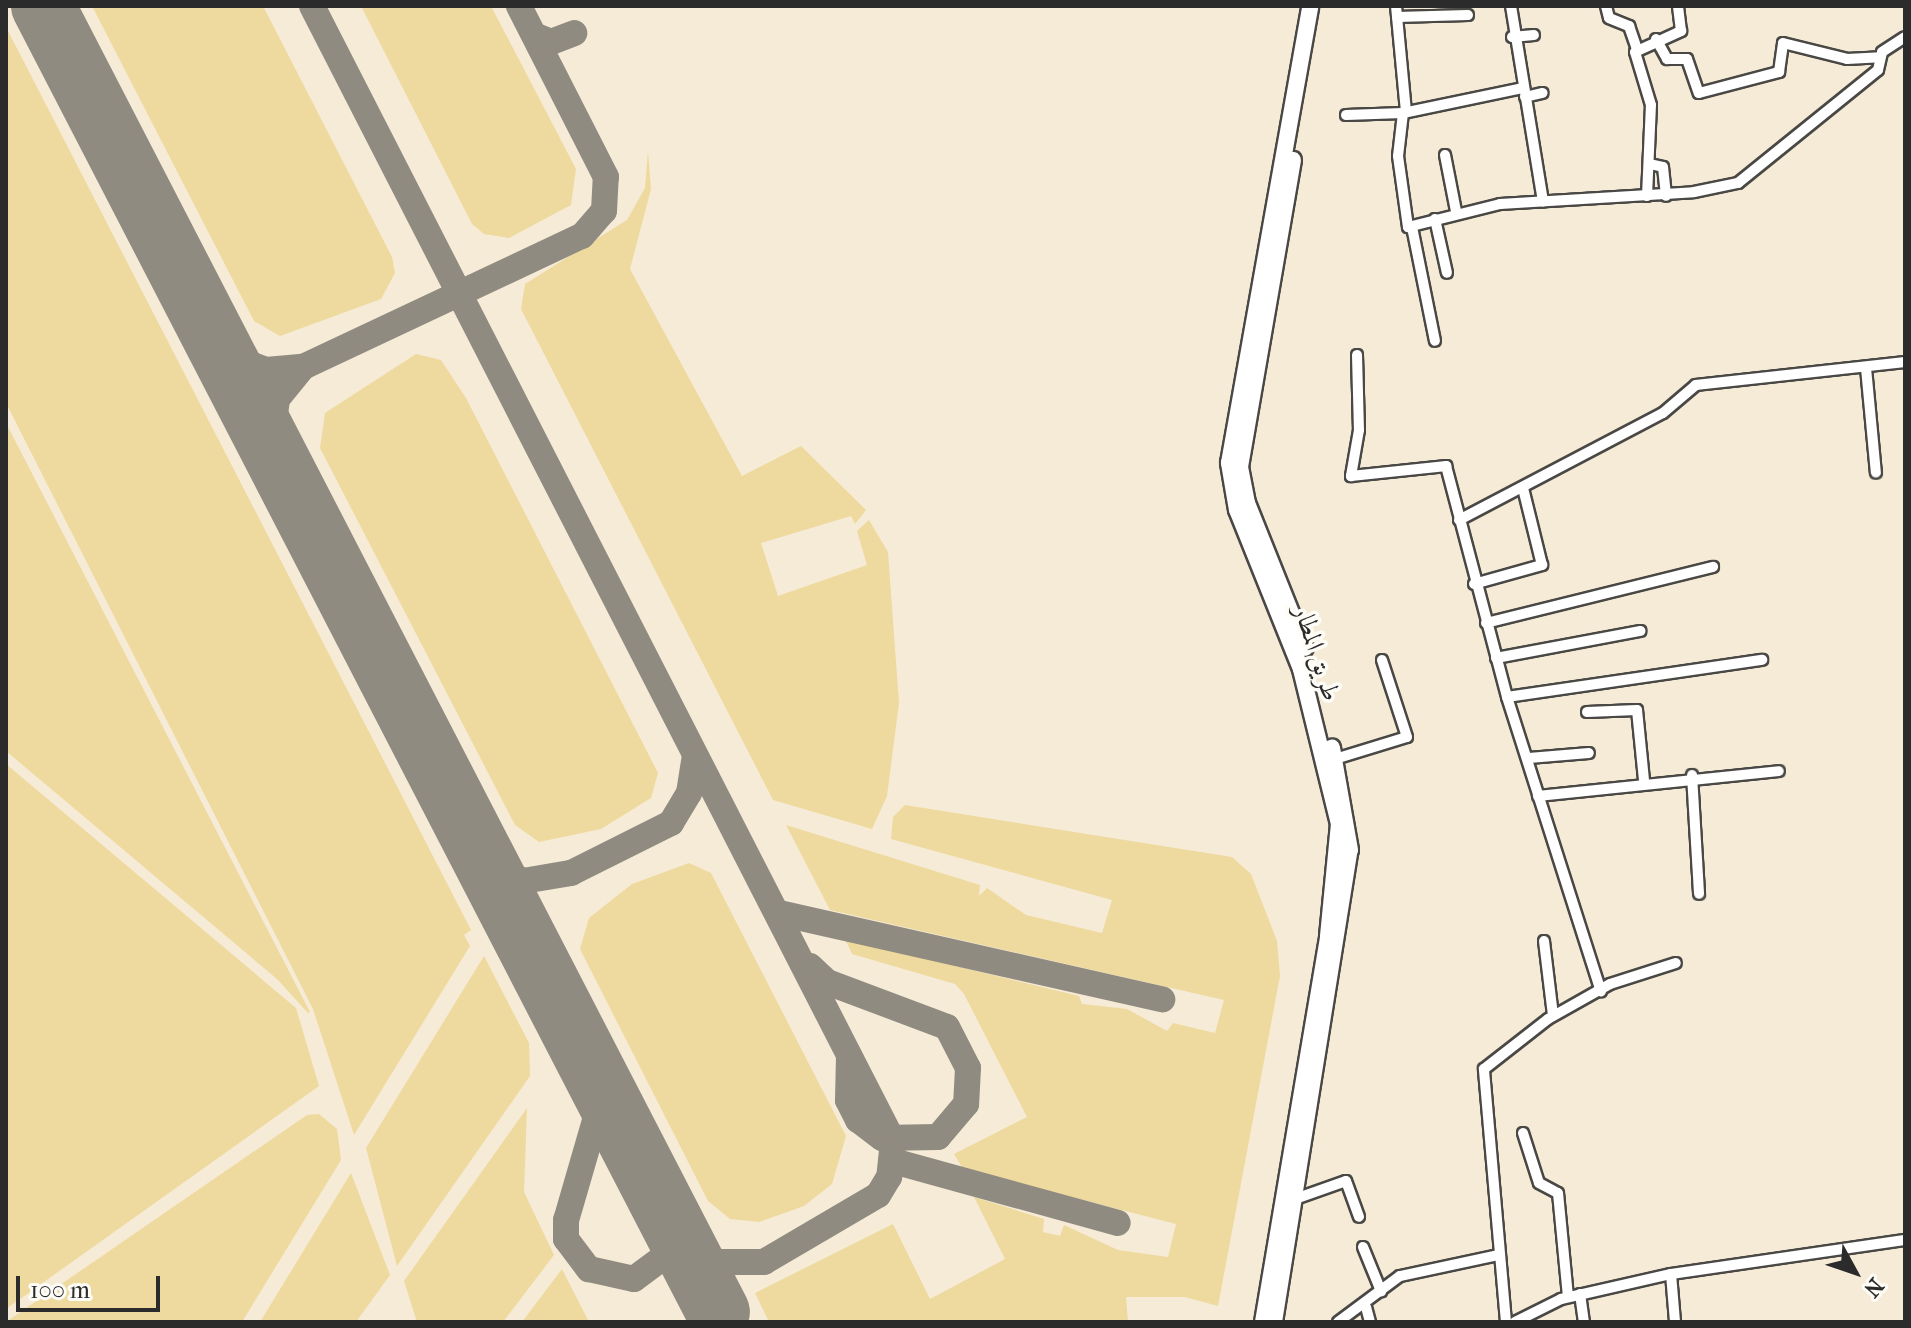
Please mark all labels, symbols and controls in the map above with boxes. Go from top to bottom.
street label: طريق المطار [1287,601,1347,705]
north arrow [1815,1232,1895,1312]
scale bar [20,1260,164,1310]
text: N [1858,1273,1889,1302]
text: 100 m [30,1276,90,1304]

